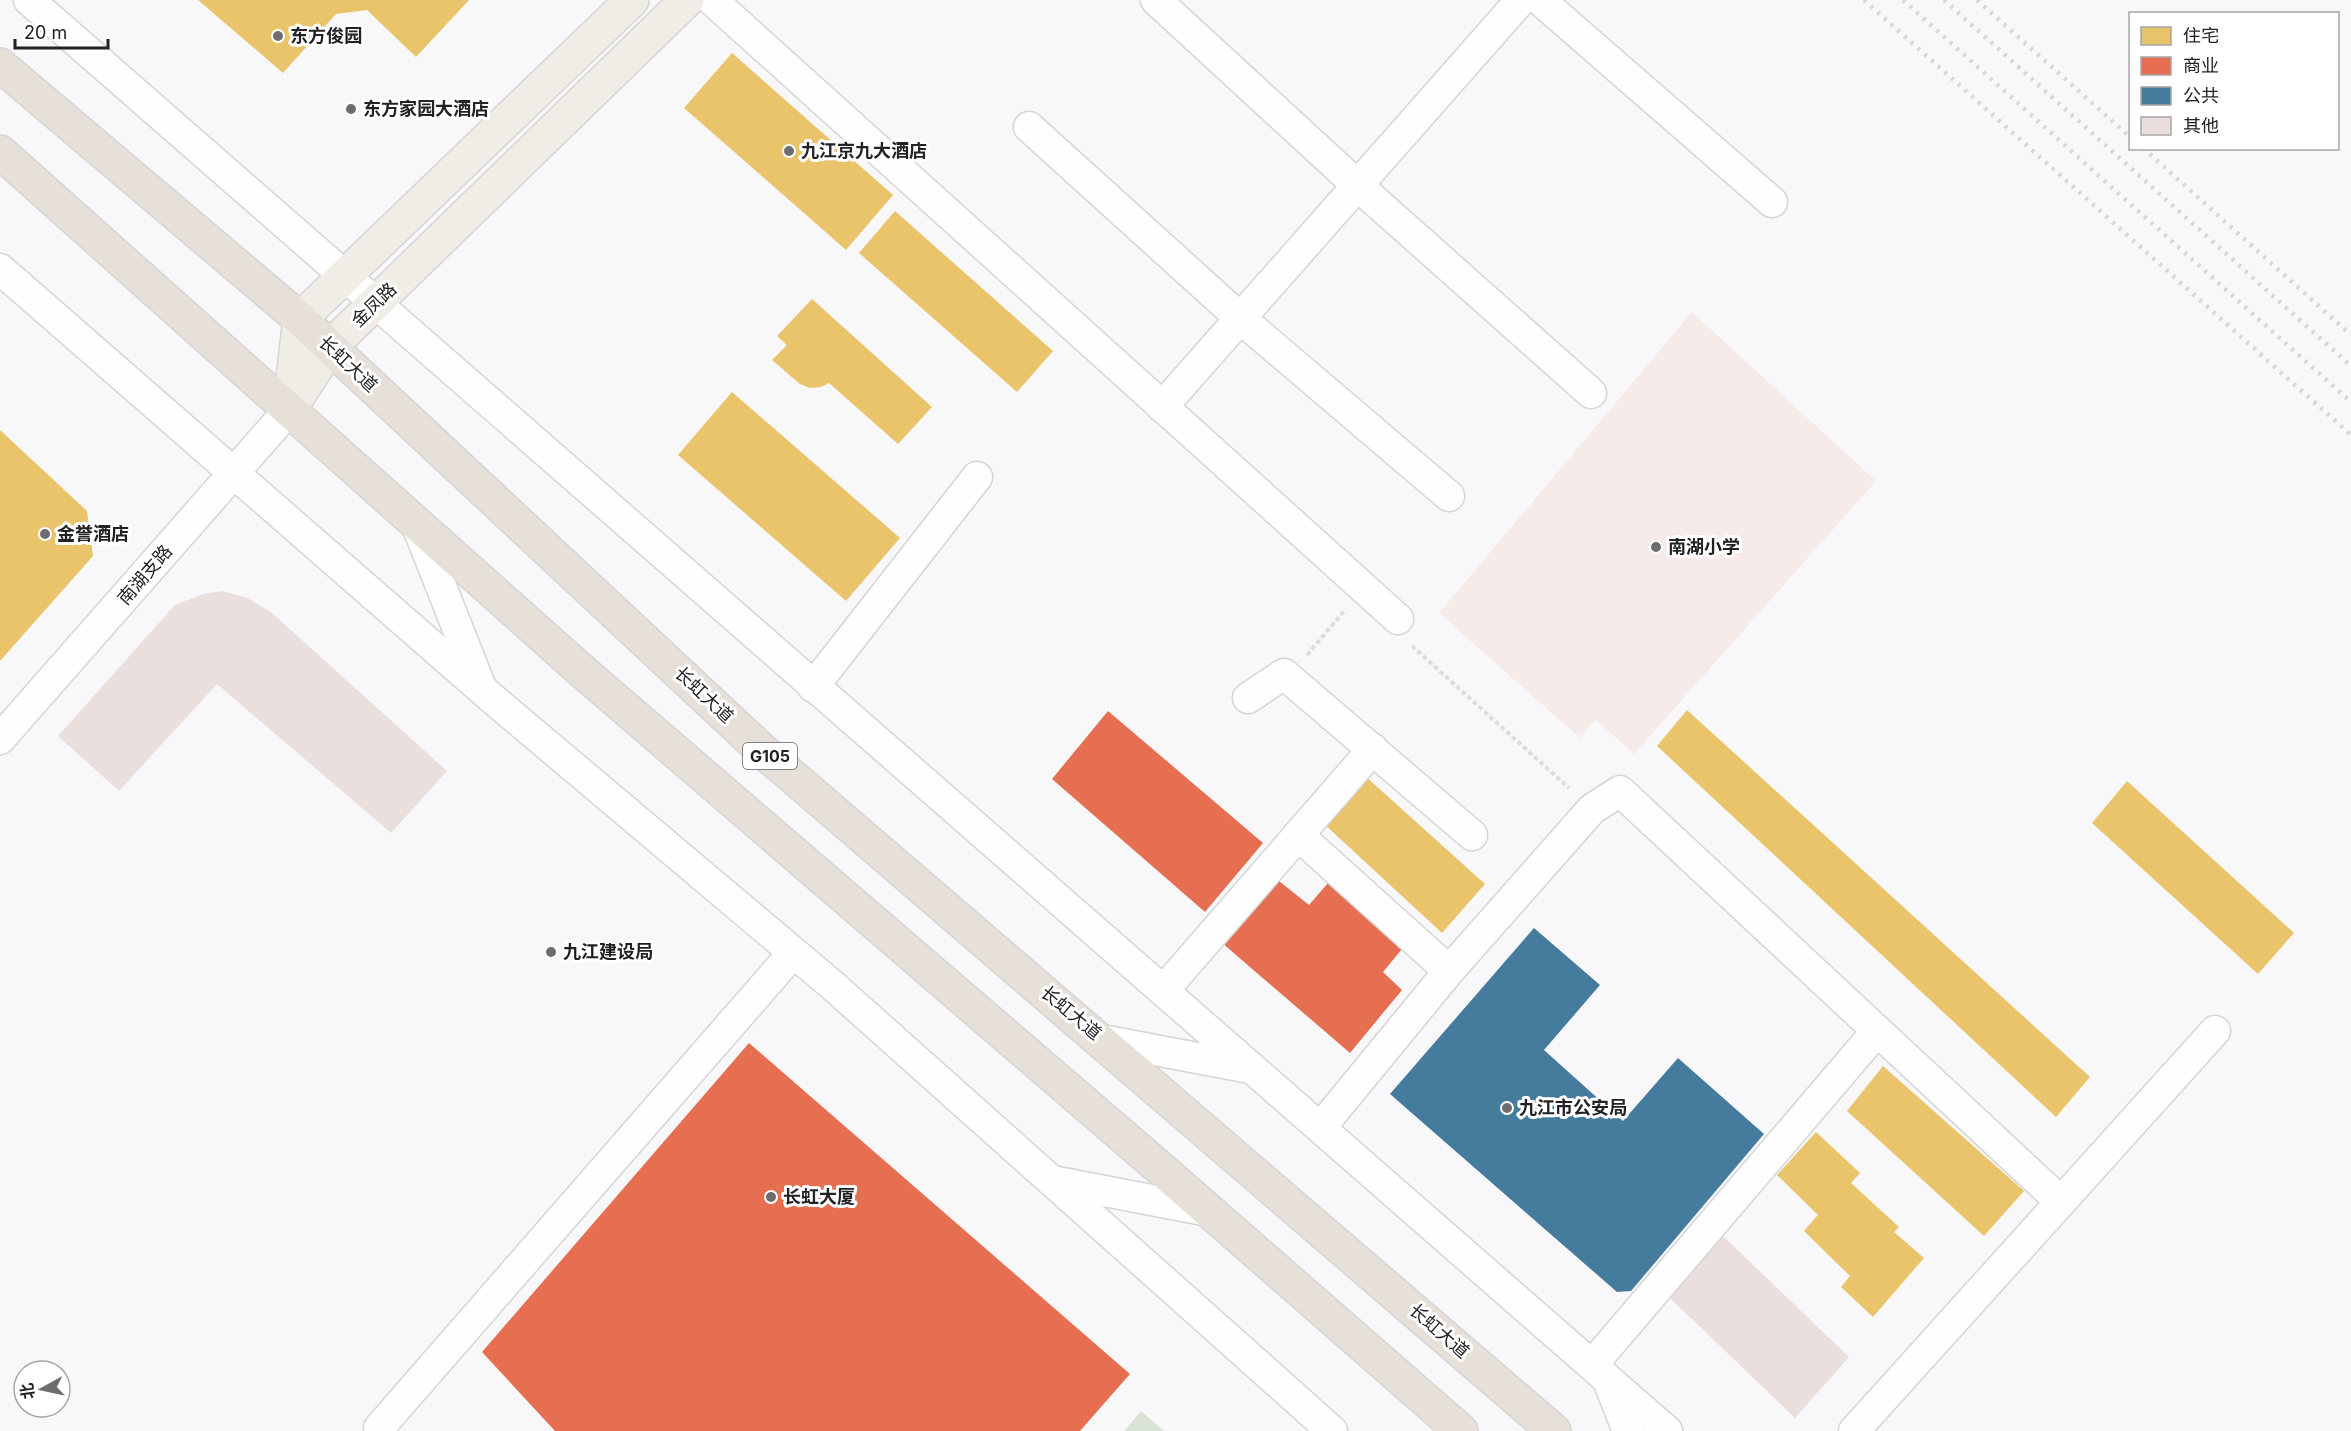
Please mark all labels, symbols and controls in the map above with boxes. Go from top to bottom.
scale bar [15,12,108,50]
legend [2129,12,2339,150]
text: 20 m [24,22,67,43]
place label: 东方俊园 [290,25,362,46]
text: 住宅 [2183,25,2219,46]
marker: 东方俊园 [271,29,285,43]
text: 商业 [2183,55,2219,76]
text: 公共 [2183,85,2219,106]
place label: 东方家园大酒店 [363,98,489,119]
marker: 东方家园大酒店 [344,102,358,116]
text: 其他 [2183,115,2219,136]
place label: 九江京九大酒店 [801,140,927,161]
marker: 九江京九大酒店 [782,144,796,158]
street label: 金凤路 [347,278,400,331]
street label: 长虹大道 [315,331,382,396]
place label: 金誉酒店 [57,523,129,544]
marker: 金誉酒店 [38,527,52,541]
place label: 南湖小学 [1668,536,1740,557]
marker: 南湖小学 [1649,540,1663,554]
street label: 南湖支路 [113,541,176,609]
street label: 长虹大道 [671,662,738,727]
road number: G105 [743,743,797,769]
place label: 九江建设局 [563,941,653,962]
marker: 九江建设局 [544,945,558,959]
street label: 长虹大道 [1037,981,1106,1044]
place label: 九江市公安局 [1519,1097,1627,1118]
marker: 九江市公安局 [1500,1101,1514,1115]
place label: 长虹大厦 [783,1186,855,1207]
marker: 长虹大厦 [764,1190,778,1204]
street label: 长虹大道 [1405,1299,1473,1362]
north arrow [12,1359,72,1419]
text: 北 [16,1382,38,1400]

